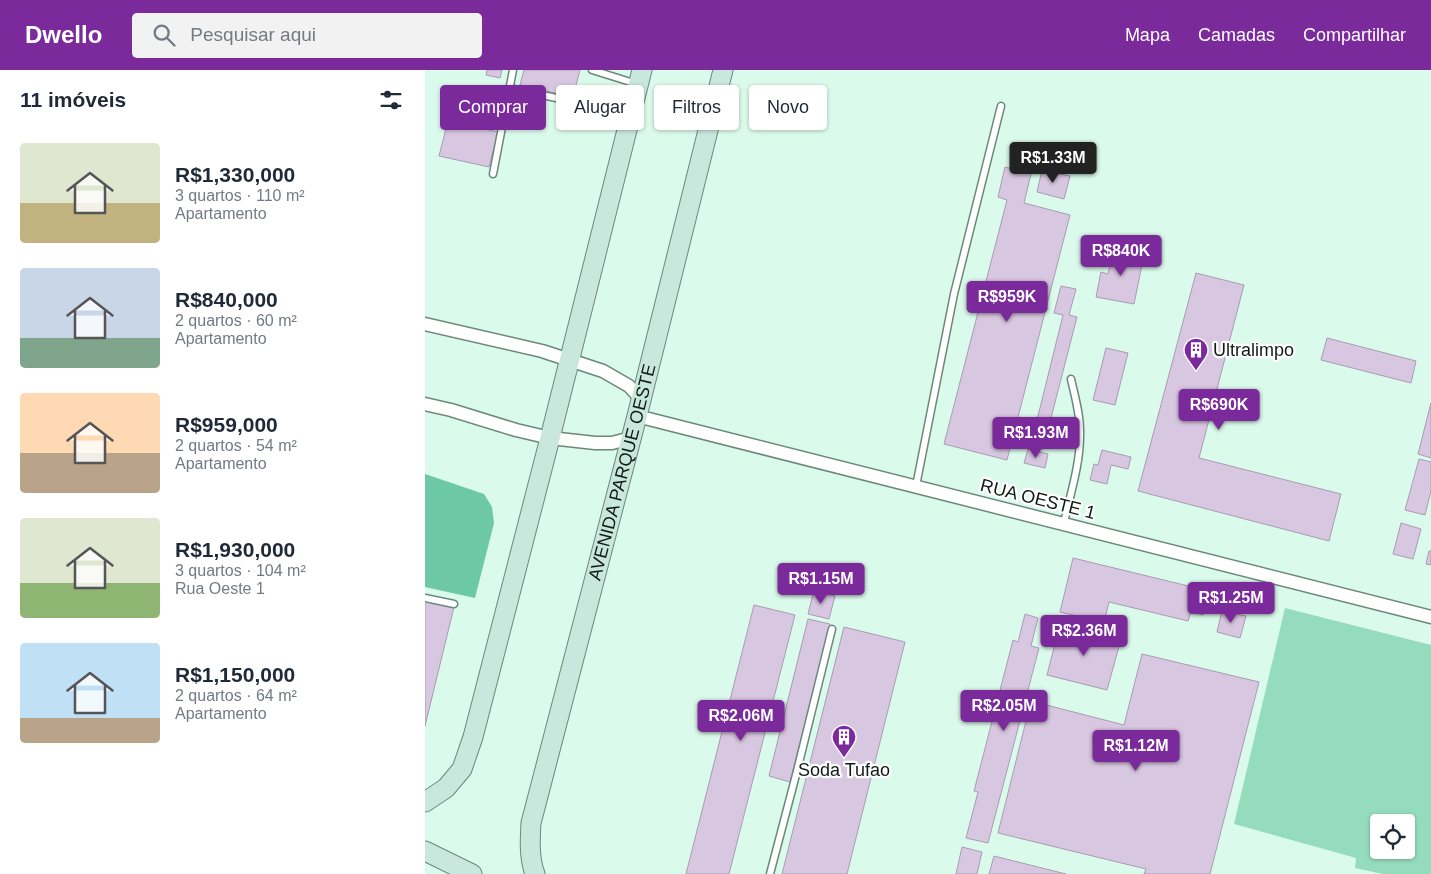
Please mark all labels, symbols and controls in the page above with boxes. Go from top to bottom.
search box [132,13,482,58]
text: Dwello [25,21,102,48]
icon: search [150,21,178,49]
text: Pesquisar aqui [190,24,316,45]
text: Mapa [1125,25,1170,45]
text: Camadas [1198,25,1275,45]
text: Compartilhar [1303,25,1406,45]
chip: Comprar [440,85,546,130]
chip: Alugar [556,85,644,130]
chip: Filtros [654,85,739,130]
chip: Novo [749,85,827,130]
icon: filters [377,86,405,114]
text: 11 imóveis [20,88,126,111]
pin: R$1.33M [1007,142,1099,184]
text: R$1.33M [1021,149,1085,166]
icon: home [60,163,120,223]
text: R$1,330,000 [175,163,295,186]
text: 3 quartos · 110 m² [175,187,305,204]
text: Apartamento [175,205,267,222]
pin: R$840K [1080,234,1162,277]
text: R$840K [1092,242,1150,259]
pin: R$959K [966,280,1048,323]
icon: home [60,288,120,348]
text: R$840,000 [175,288,278,311]
text: R$959K [978,288,1036,305]
text: 2 quartos · 60 m² [175,312,297,329]
text: Apartamento [175,330,267,347]
building icon: Ultralimpo [1183,337,1209,371]
place label: Ultralimpo [1213,340,1294,360]
street label: AVENIDA PARQUE OESTE [585,362,660,582]
pin: R$690K [1178,388,1260,431]
text: R$690K [1190,396,1248,413]
icon: home [60,413,120,473]
text: R$959,000 [175,413,278,436]
pin: R$1.93M [990,416,1082,459]
text: R$1.93M [1004,424,1068,441]
text: 2 quartos · 54 m² [175,437,297,454]
text: Apartamento [175,455,267,472]
street label: RUA OESTE 1 [978,475,1098,523]
icon: home [60,538,120,598]
text: R$1,930,000 [175,538,295,561]
text: 3 quartos · 104 m² [175,562,306,579]
pin: R$1.15M [775,562,867,605]
text: R$1.15M [789,570,853,587]
text: Rua Oeste 1 [175,580,265,597]
pin: R$1.25M [1185,582,1277,624]
text: R$1.25M [1199,589,1263,606]
pin: R$2.36M [1038,614,1130,657]
text: R$2.36M [1052,622,1116,639]
icon: home [60,663,120,723]
text: R$1,150,000 [175,663,295,686]
text: 2 quartos · 64 m² [175,687,297,704]
pin: R$2.05M [958,690,1050,732]
text: R$2.05M [972,697,1036,714]
pin: R$2.06M [695,700,787,742]
text: Apartamento [175,705,267,722]
text: R$2.06M [709,707,773,724]
building icon: Soda Tufao [831,724,857,758]
pin: R$1.12M [1090,730,1182,772]
text: R$1.12M [1104,737,1168,754]
place label: Soda Tufao [798,760,890,780]
map controls [1370,814,1415,859]
button: locate [1370,814,1415,859]

